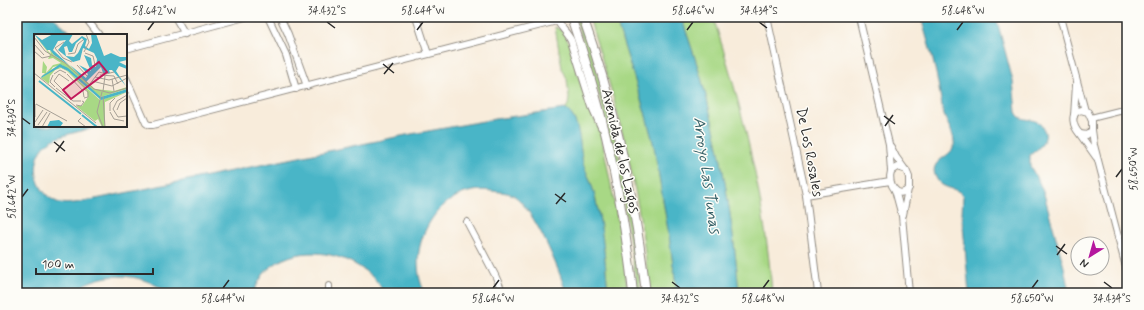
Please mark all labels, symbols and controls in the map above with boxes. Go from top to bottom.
text: 58.642°W [132,4,176,18]
text: 34.432°S [308,4,346,18]
text: 58.644°W [401,4,445,18]
text: 58.646°W [672,4,714,18]
text: 34.434°S [740,4,778,18]
text: 58.648°W [942,4,984,18]
inset map [34,34,127,127]
street label: Avenida de los Lagos [595,87,644,216]
text: 34.430°S [5,99,19,137]
street label: De Los Rosales [791,106,828,199]
water label: Arroyo Las Tunas [688,116,725,236]
text: 58.650°W [1127,148,1141,190]
text: 58.642°W [5,175,19,219]
north arrow [1070,236,1110,276]
scale bar [36,250,153,276]
text: N [1077,255,1092,271]
text: 100 m [42,257,74,273]
text: 58.644°W [201,292,245,306]
text: 58.646°W [472,292,514,306]
text: 34.432°S [661,292,699,306]
text: 58.648°W [742,292,784,306]
text: 58.650°W [1011,292,1053,306]
text: 34.434°S [1093,292,1131,306]

